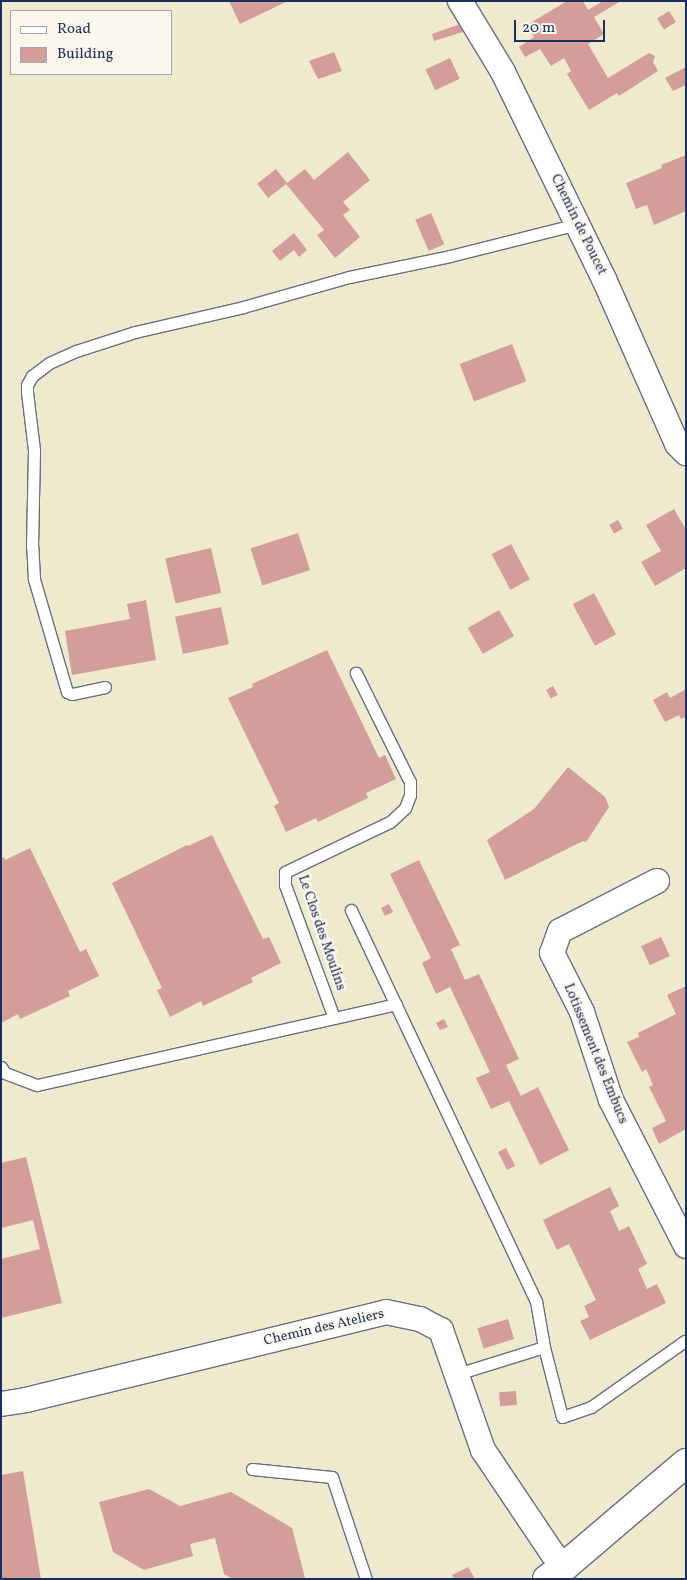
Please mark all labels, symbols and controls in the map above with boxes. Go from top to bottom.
legend [10,10,172,75]
scale bar [517,10,608,42]
text: 20 m [522,18,555,39]
text: Road [57,19,91,40]
text: Building [57,44,113,65]
street label: Chemin de Poucet [546,172,610,278]
street label: Le Clos des Moulins [293,873,349,993]
street label: Lotissement des Embucs [559,981,631,1127]
street label: Chemin des Ateliers [262,1306,386,1350]

